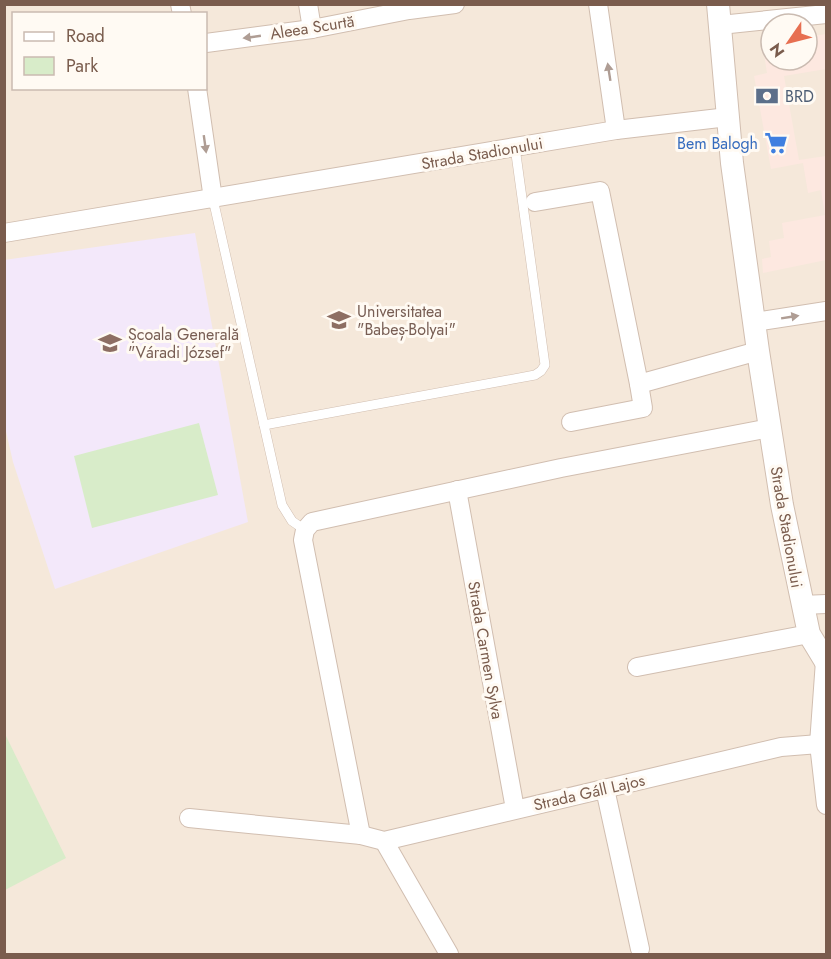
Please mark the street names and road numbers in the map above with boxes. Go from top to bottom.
street label: Aleea Scurtă [268,9,356,46]
street label: Strada Stadionului [420,132,545,175]
street label: Strada Stadionului [765,465,808,590]
street label: Strada Carmen Sylva [462,579,509,721]
street label: Strada Gáll Lajos [531,768,647,816]

